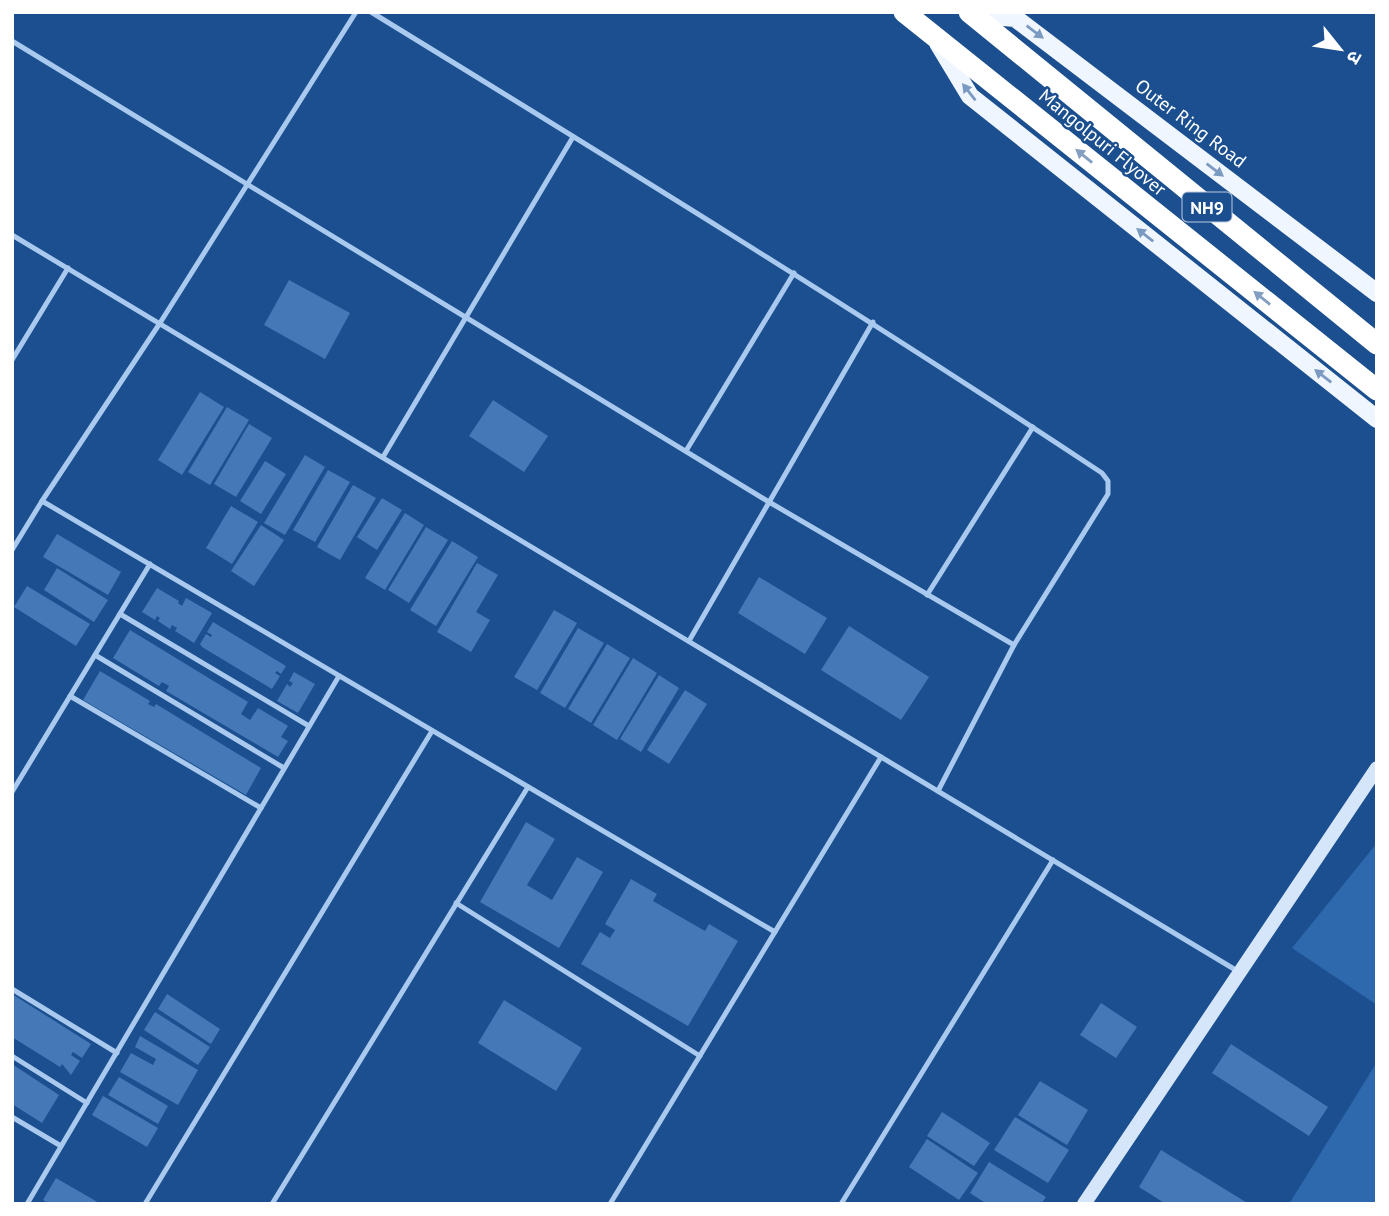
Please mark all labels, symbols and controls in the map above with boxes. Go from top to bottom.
north arrow [1305,14,1375,84]
one-way arrow [1025,25,1043,40]
text: उ [1341,47,1368,69]
street label: Outer Ring Road [1131,73,1251,173]
one-way arrow [962,82,976,101]
street label: Mangolpuri Flyover [1034,83,1172,201]
one-way arrow [1075,148,1093,163]
one-way arrow [1206,163,1224,178]
road number: NH9 [1182,192,1232,222]
one-way arrow [1136,228,1154,242]
one-way arrow [1253,290,1271,305]
one-way arrow [1315,369,1333,384]

